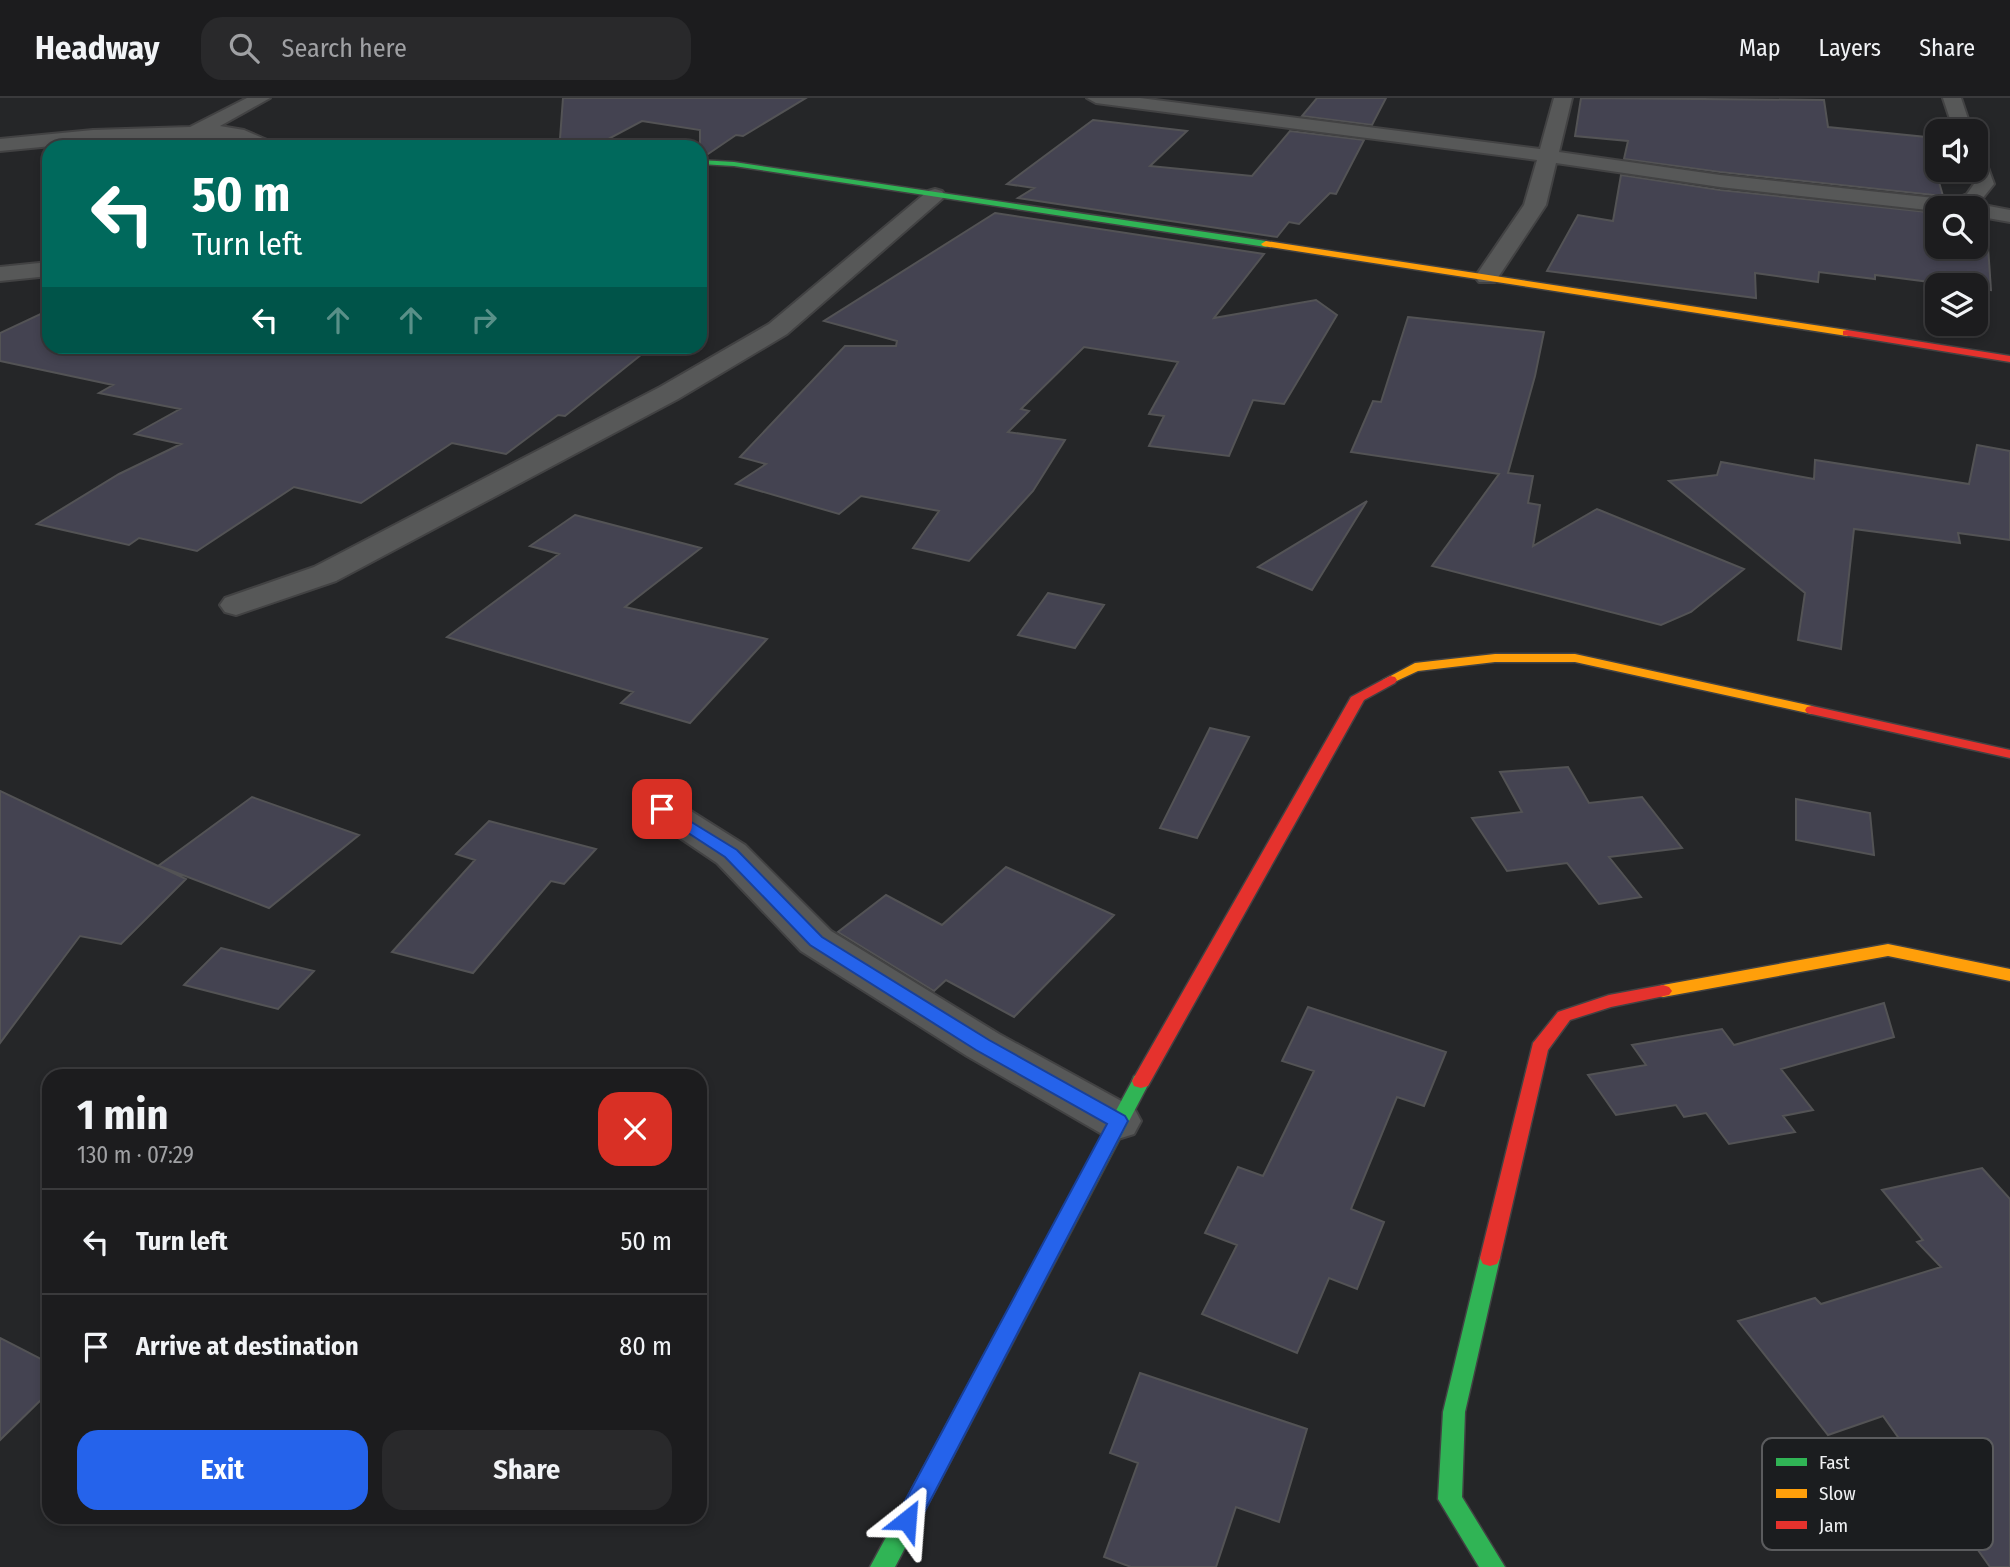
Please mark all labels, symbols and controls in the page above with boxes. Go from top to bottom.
search box [201,17,691,80]
text: Headway [35,28,159,68]
icon: search [225,29,263,67]
text: Search here [281,33,407,64]
text: Map [1739,34,1781,62]
text: Layers [1819,34,1881,62]
text: Share [1919,34,1975,62]
map controls [1925,119,1988,336]
button: sound [1925,119,1988,182]
text: 50 m [192,165,290,224]
icon: left [77,168,168,259]
button: search [1925,196,1988,259]
text: Turn left [192,225,302,263]
button: layers [1925,273,1988,336]
icon: left [246,301,284,339]
icon: ahead [319,301,357,339]
icon: ahead [392,301,430,339]
icon: right [465,301,503,339]
pin [632,779,692,839]
icon: arrive [643,790,681,828]
text: 1 min [77,1090,168,1140]
button: close [598,1092,672,1166]
text: 130 m · 07:29 [77,1141,194,1169]
icon: left [77,1223,115,1261]
text: Turn left [136,1226,228,1257]
text: 50 m [620,1226,672,1257]
icon: arrive [77,1328,115,1366]
text: Arrive at destination [136,1331,359,1362]
text: 80 m [619,1331,672,1362]
button: Exit [77,1430,368,1510]
button: Share [382,1430,672,1510]
legend [1762,1438,1993,1550]
text: Fast [1819,1451,1850,1474]
text: Slow [1819,1482,1856,1505]
position arrow [870,1483,944,1557]
text: Jam [1819,1514,1848,1537]

